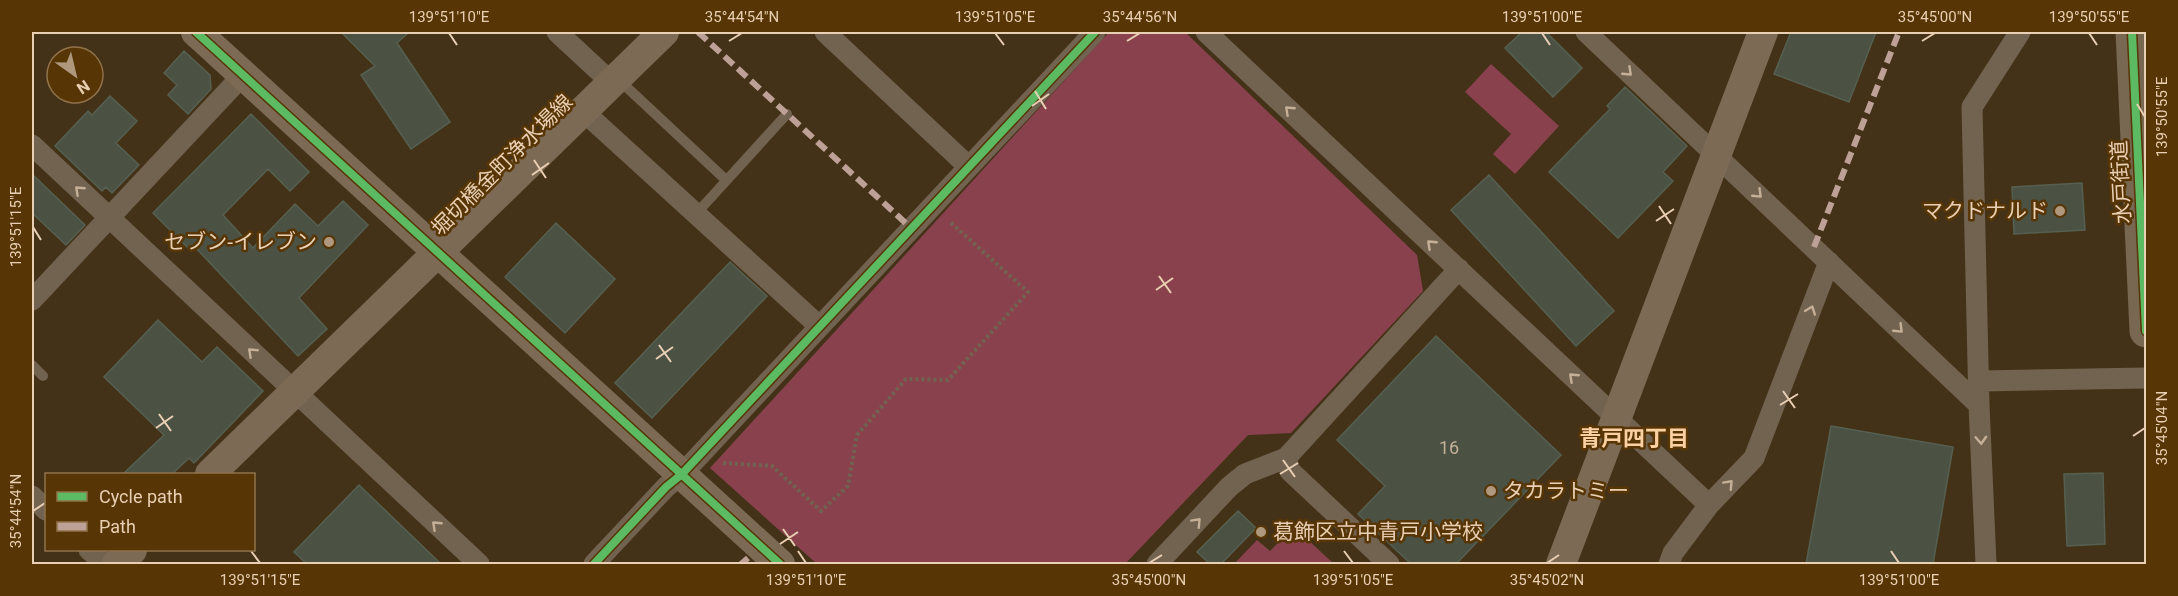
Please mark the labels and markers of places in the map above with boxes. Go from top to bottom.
place label: マクドナルド [1922,199,2048,223]
marker: マクドナルド [2053,204,2067,218]
place label: セブン-イレブン [164,230,317,254]
marker: セブン-イレブン [322,235,336,249]
place label: タカラトミー [1503,479,1629,503]
marker: タカラトミー [1484,484,1498,498]
place label: 葛飾区立中青戸小学校 [1273,520,1483,544]
marker: 葛飾区立中青戸小学校 [1254,525,1268,539]

